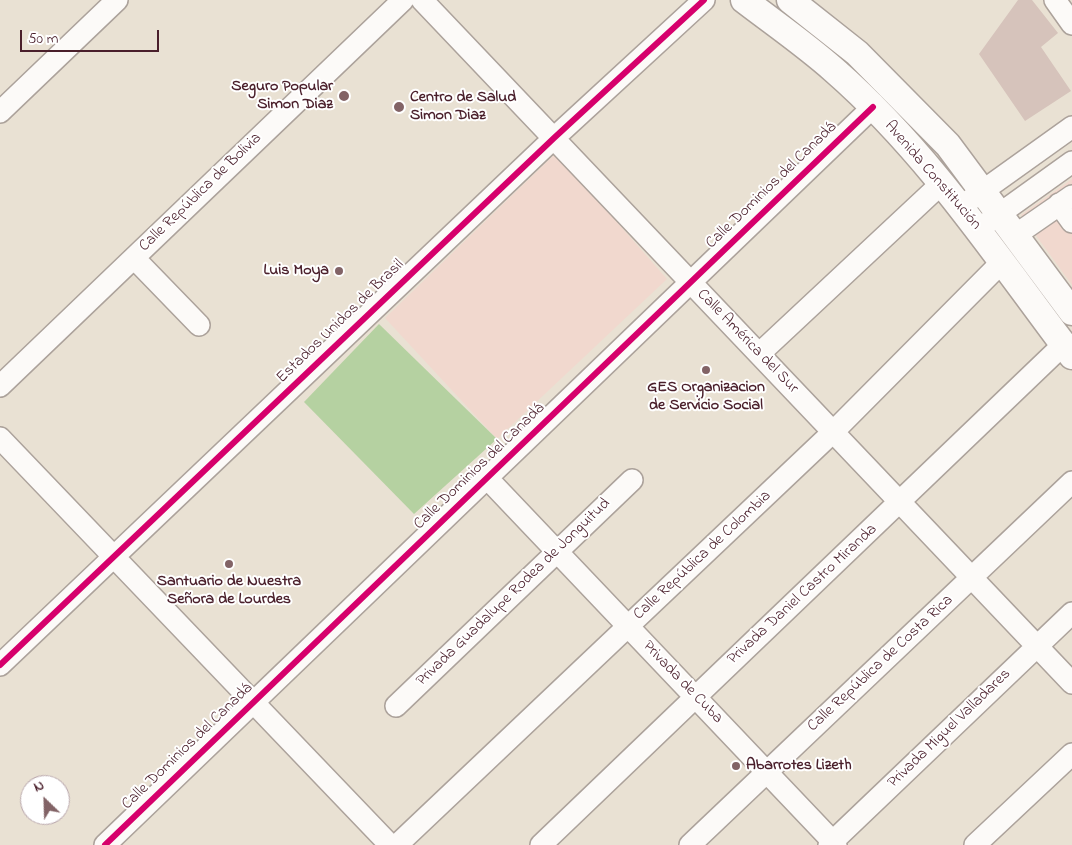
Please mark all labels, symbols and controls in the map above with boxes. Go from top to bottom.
scale bar [22,20,161,52]
text: 50 m [28,28,58,50]
place label: Seguro Popular Simon Diaz [231,77,333,115]
place label: Centro de Salud Simon Diaz [410,88,516,126]
marker: Seguro Popular Simon Diaz [337,89,351,103]
marker: Centro de Salud Simon Diaz [392,100,406,114]
street label: Avenida Constitución [879,118,985,234]
street label: Calle Dominios del Canadá [703,119,841,253]
street label: Calle República de Bolivia [136,129,266,257]
street label: Estados Unidos de Brasil [273,256,409,388]
place label: Luis Moya [263,261,329,281]
marker: Luis Moya [333,265,345,277]
street label: Calle América del Sur [692,286,802,398]
marker: GES Organizacion de Servicio Social [700,364,712,376]
place label: GES Organizacion de Servicio Social [647,378,765,416]
street label: Calle Dominios del Canadá [411,400,549,534]
street label: Calle República de Colombia [630,487,776,625]
street label: Privada Guadalupe Rodea de Jonguitud [413,495,615,691]
street label: Privada Daniel Castro Miranda [724,521,882,669]
marker: Santuario de Nuestra Señora de Lourdes [223,558,235,570]
place label: Santuario de Nuestra Señora de Lourdes [157,572,301,610]
street label: Calle República de Costa Rica [804,592,958,736]
street label: Privada de Cuba [638,638,726,728]
street label: Privada Miguel Valladares [885,665,1015,793]
street label: Calle Dominios del Canadá [119,680,257,814]
place label: Abarrotes Lizeth [746,756,852,776]
marker: Abarrotes Lizeth [730,760,742,772]
north arrow [20,775,70,825]
text: N [31,775,48,798]

